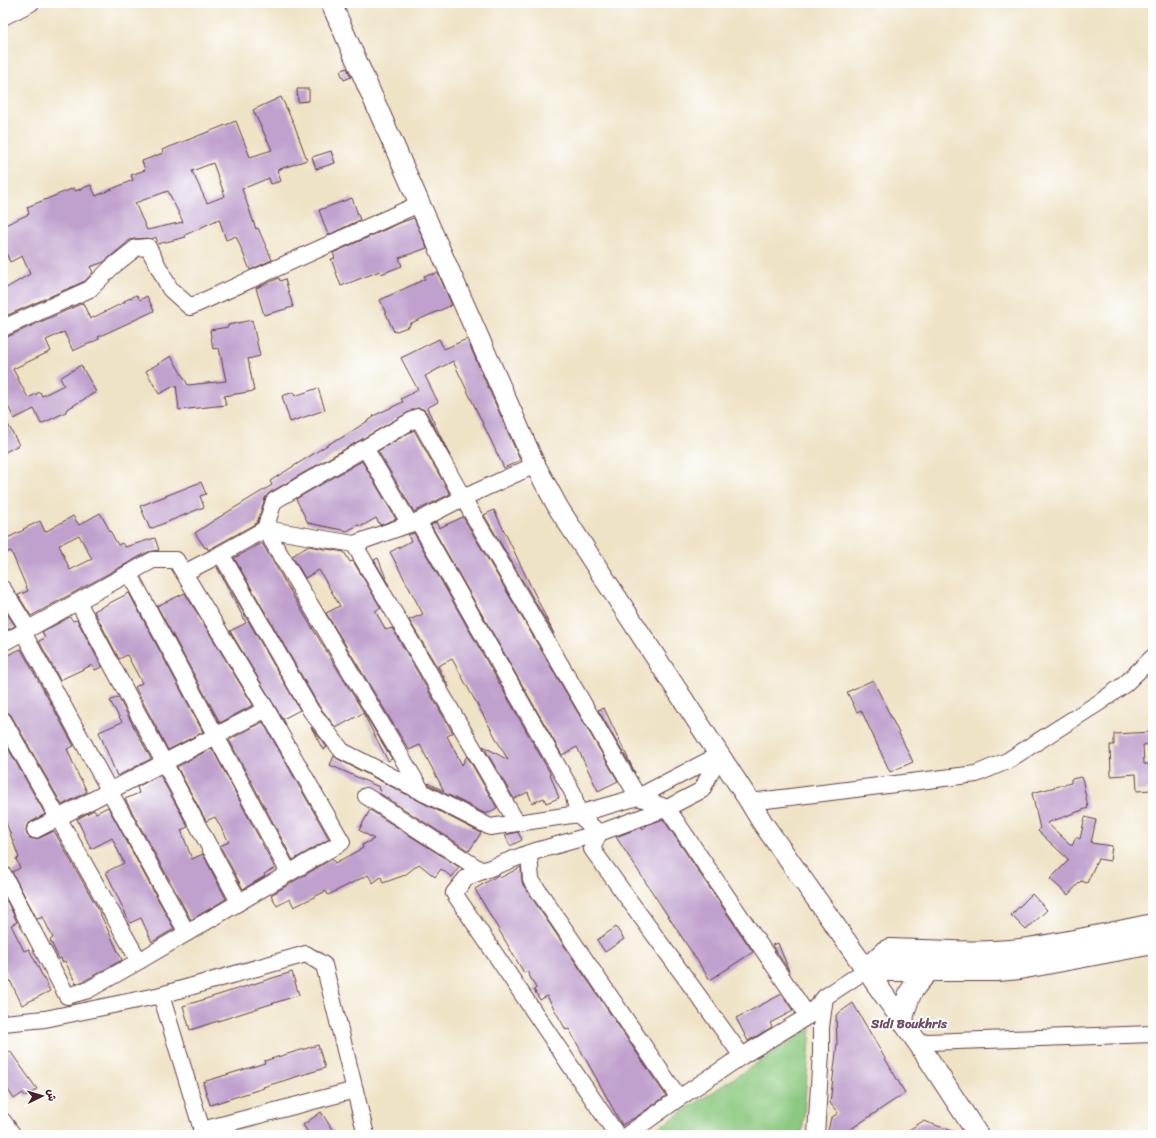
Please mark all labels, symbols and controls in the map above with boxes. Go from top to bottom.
district label: Sidi Boukhris [870,1012,948,1035]
north arrow [22,1076,62,1116]
text: ش [41,1088,61,1102]

